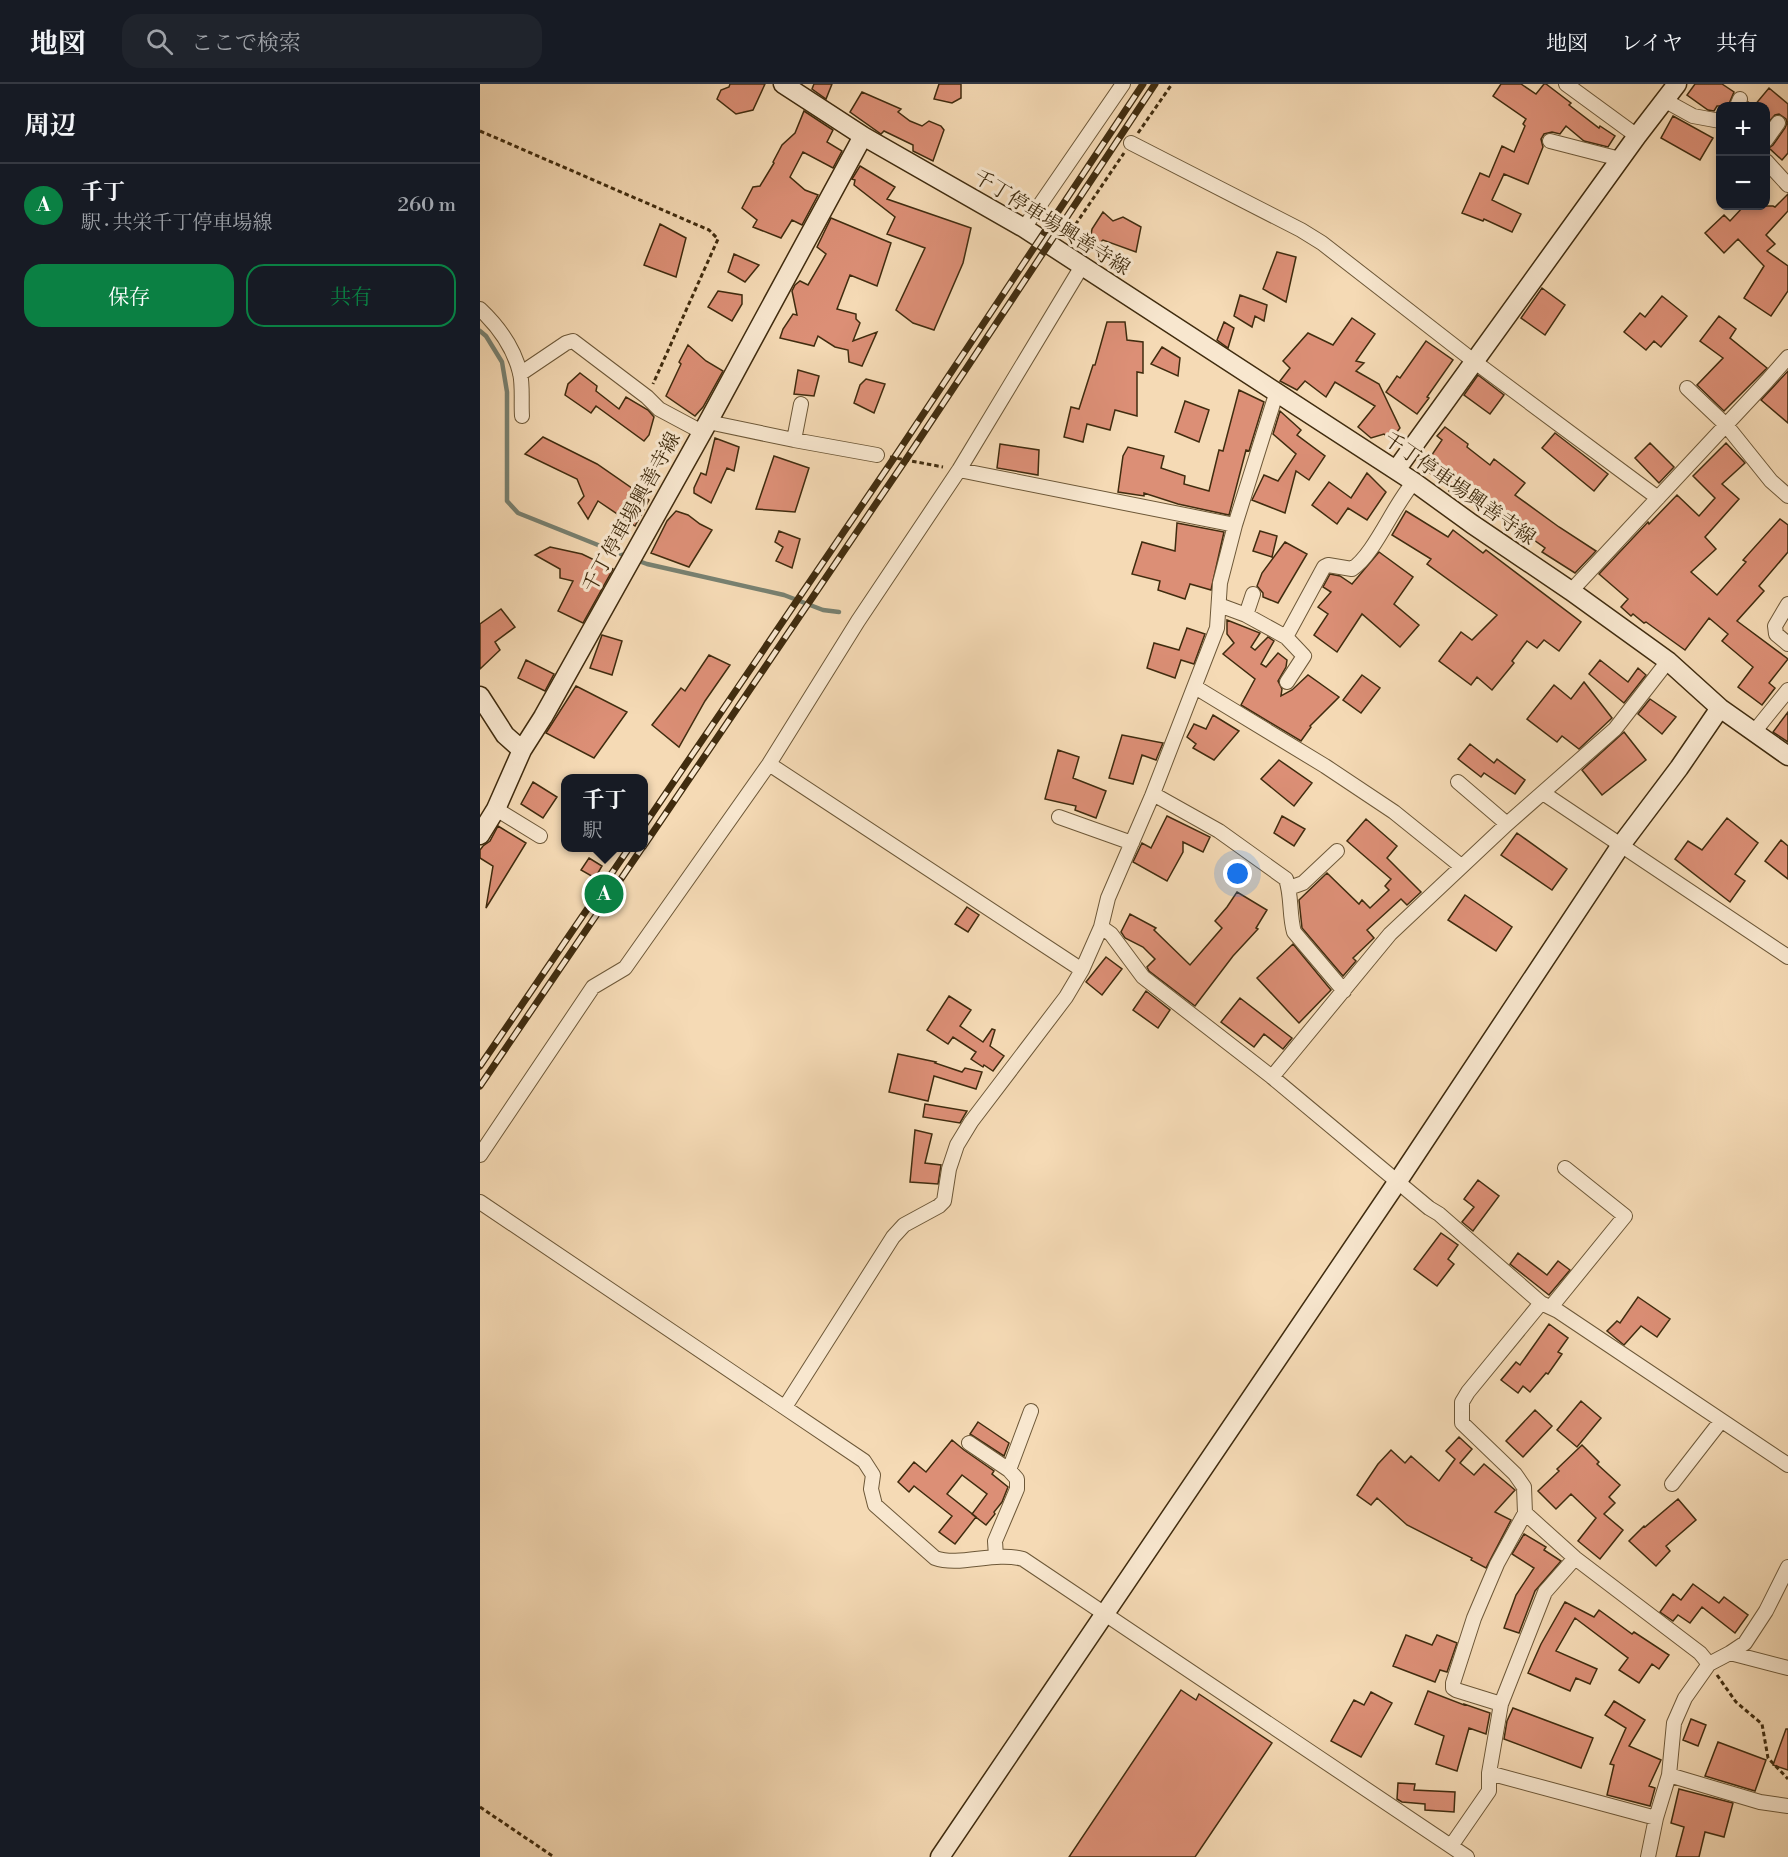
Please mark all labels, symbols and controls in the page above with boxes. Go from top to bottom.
search box [122,14,542,68]
icon: search [143,25,176,58]
text: 地図 [30,27,86,62]
text: ここで検索 [191,30,301,57]
text: 地図 [1546,31,1588,57]
text: レイヤ [1621,31,1683,57]
text: 共有 [1716,31,1758,57]
map controls [1716,102,1770,210]
button: + [1716,102,1770,156]
text: 周辺 [24,110,76,142]
button: − [1716,156,1770,210]
street label: 千丁停車場興善寺線 [968,165,1134,282]
text: 千丁 [81,179,125,206]
text: A [36,193,51,218]
text: 260 m [398,193,456,218]
text: 駅 · 共栄千丁停車場線 [81,211,273,236]
button: 保存 [24,264,234,327]
button: 共有 [246,264,456,327]
street label: 千丁停車場興善寺線 [1378,427,1540,551]
street label: 千丁停車場興善寺線 [578,428,687,598]
popup [561,774,648,852]
text: 千丁 [582,787,627,814]
text: 駅 [582,819,602,844]
your location [1223,859,1252,888]
pin: A [584,872,624,916]

